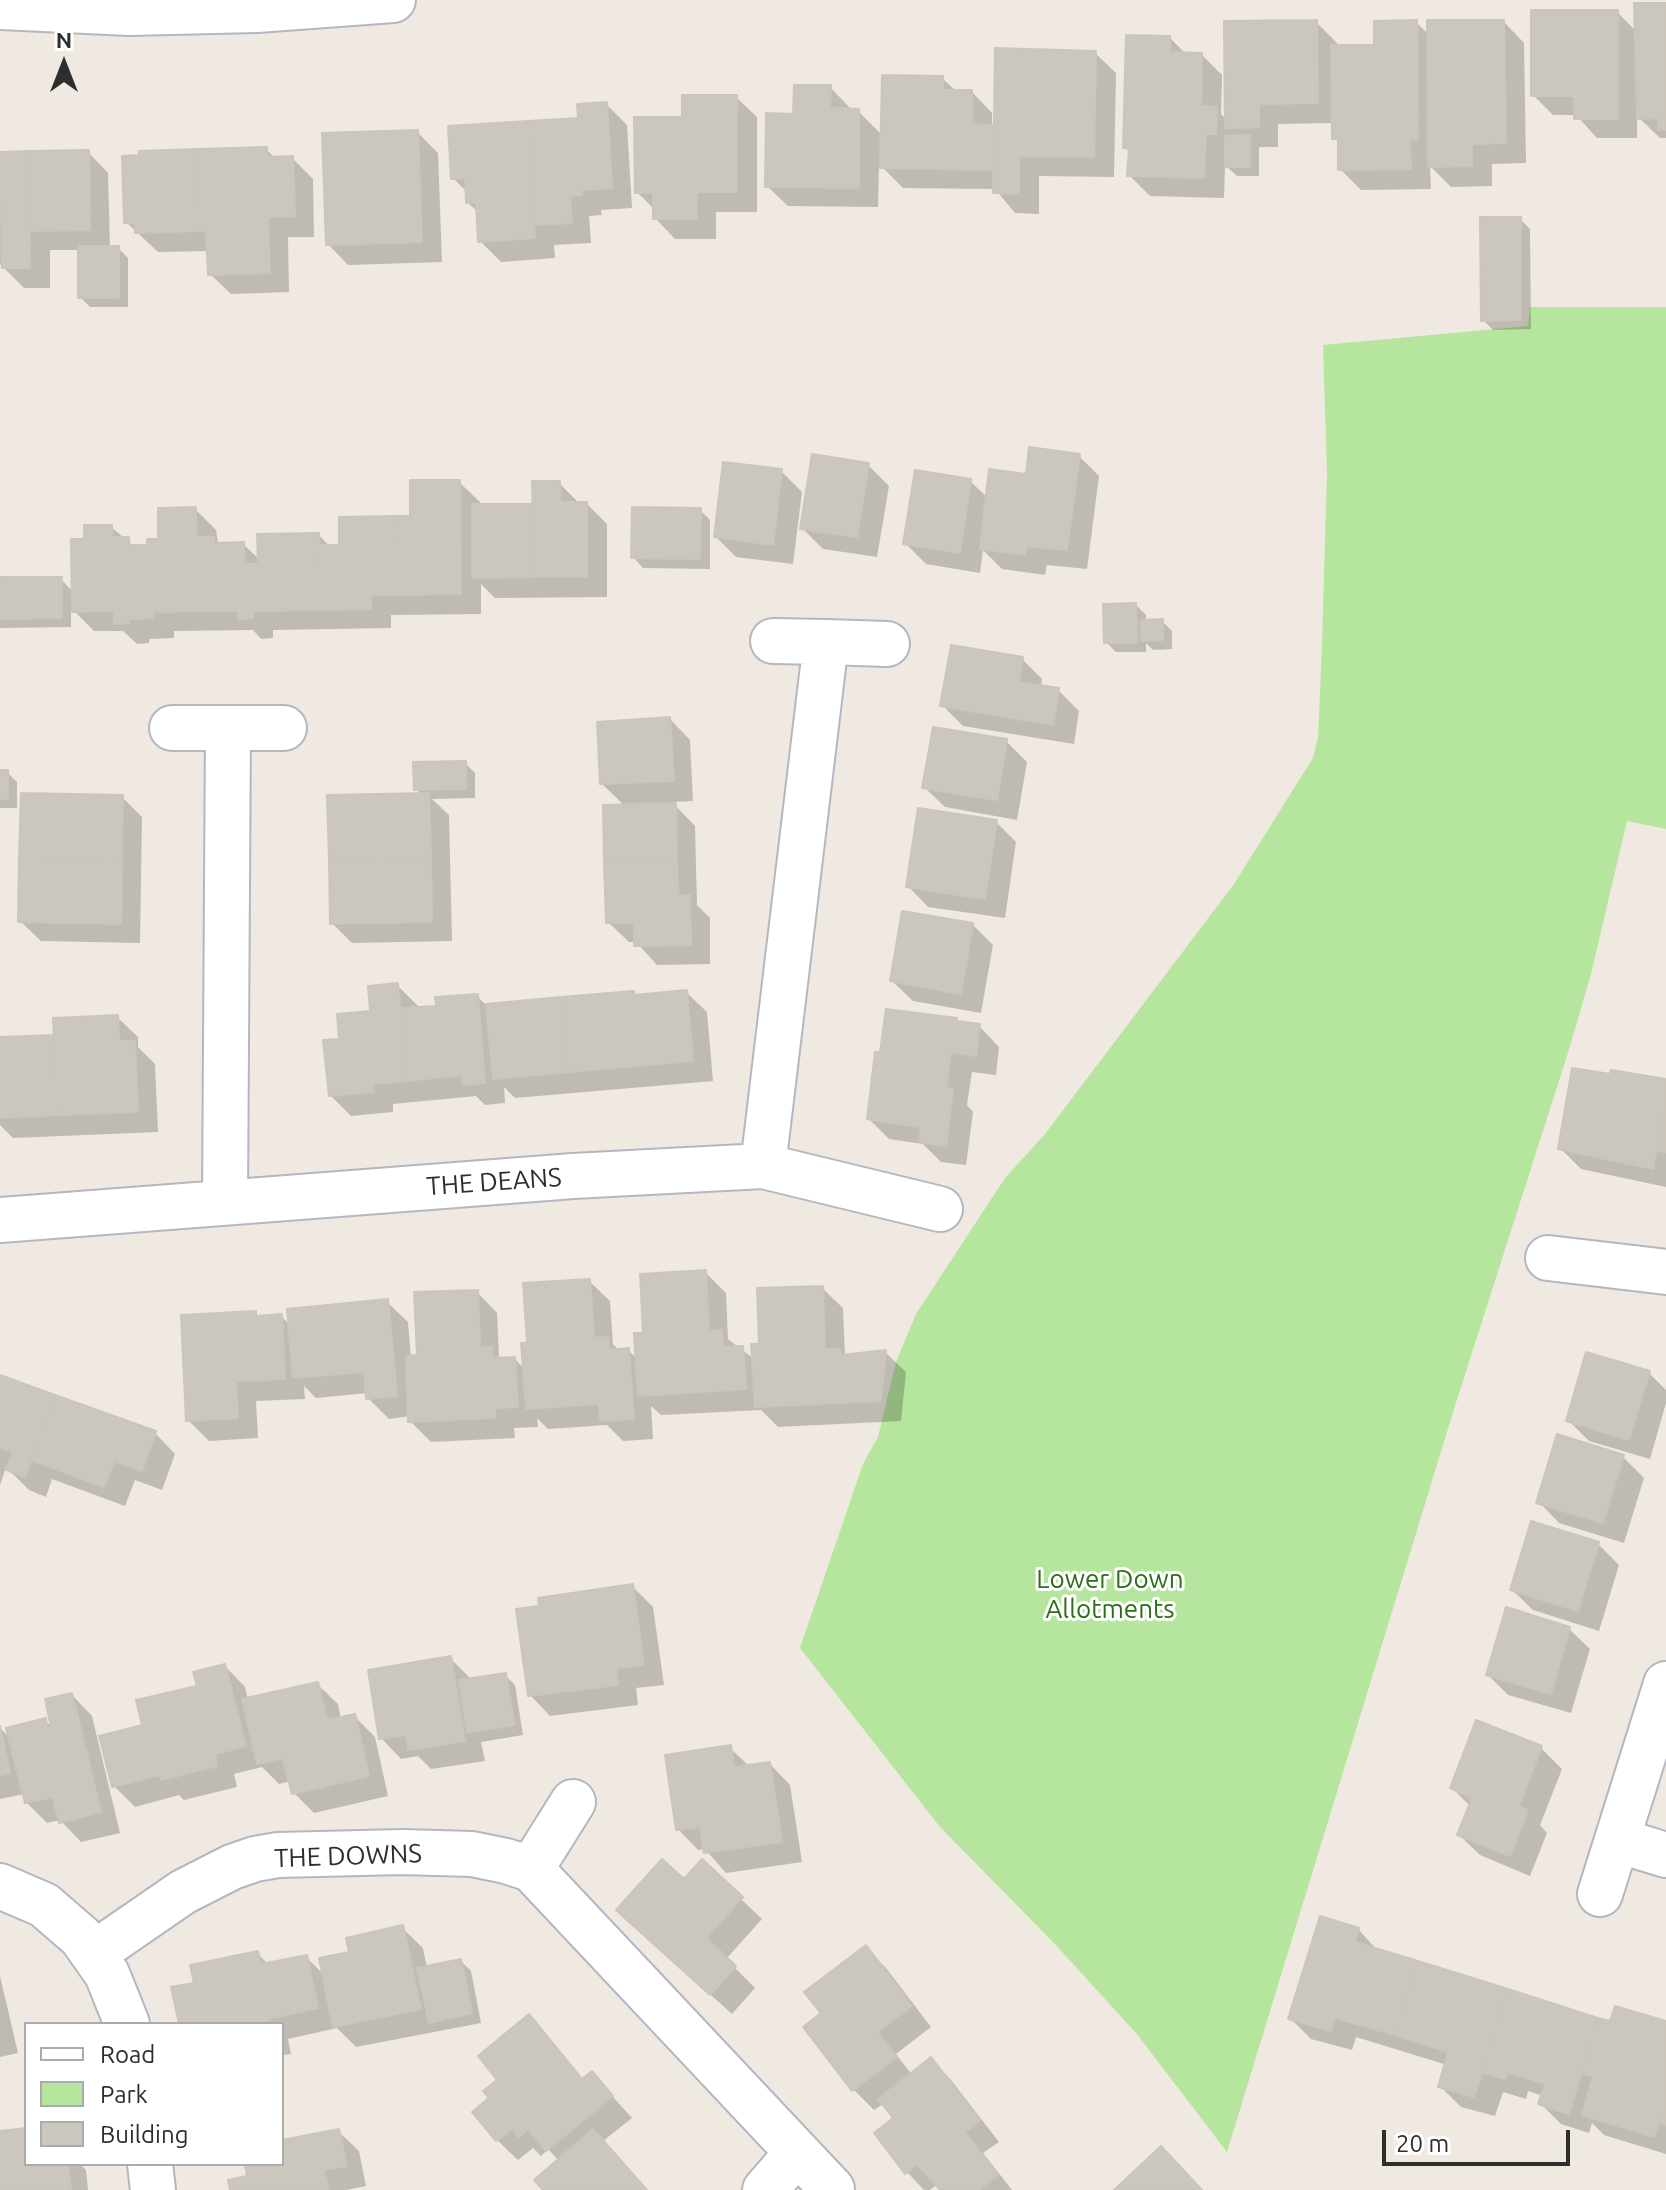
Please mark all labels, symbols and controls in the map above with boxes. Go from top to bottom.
north arrow [24,24,104,104]
text: N [56,27,72,52]
street label: THE DEANS [425,1162,563,1202]
park label: Lower Down Allotments [1036,1563,1184,1624]
street label: THE DOWNS [274,1838,422,1874]
legend [24,2022,284,2166]
text: Road [100,2041,155,2068]
text: Park [100,2081,148,2108]
scale bar [1386,2114,1574,2164]
text: Building [100,2121,188,2148]
text: 20 m [1396,2130,1449,2157]

